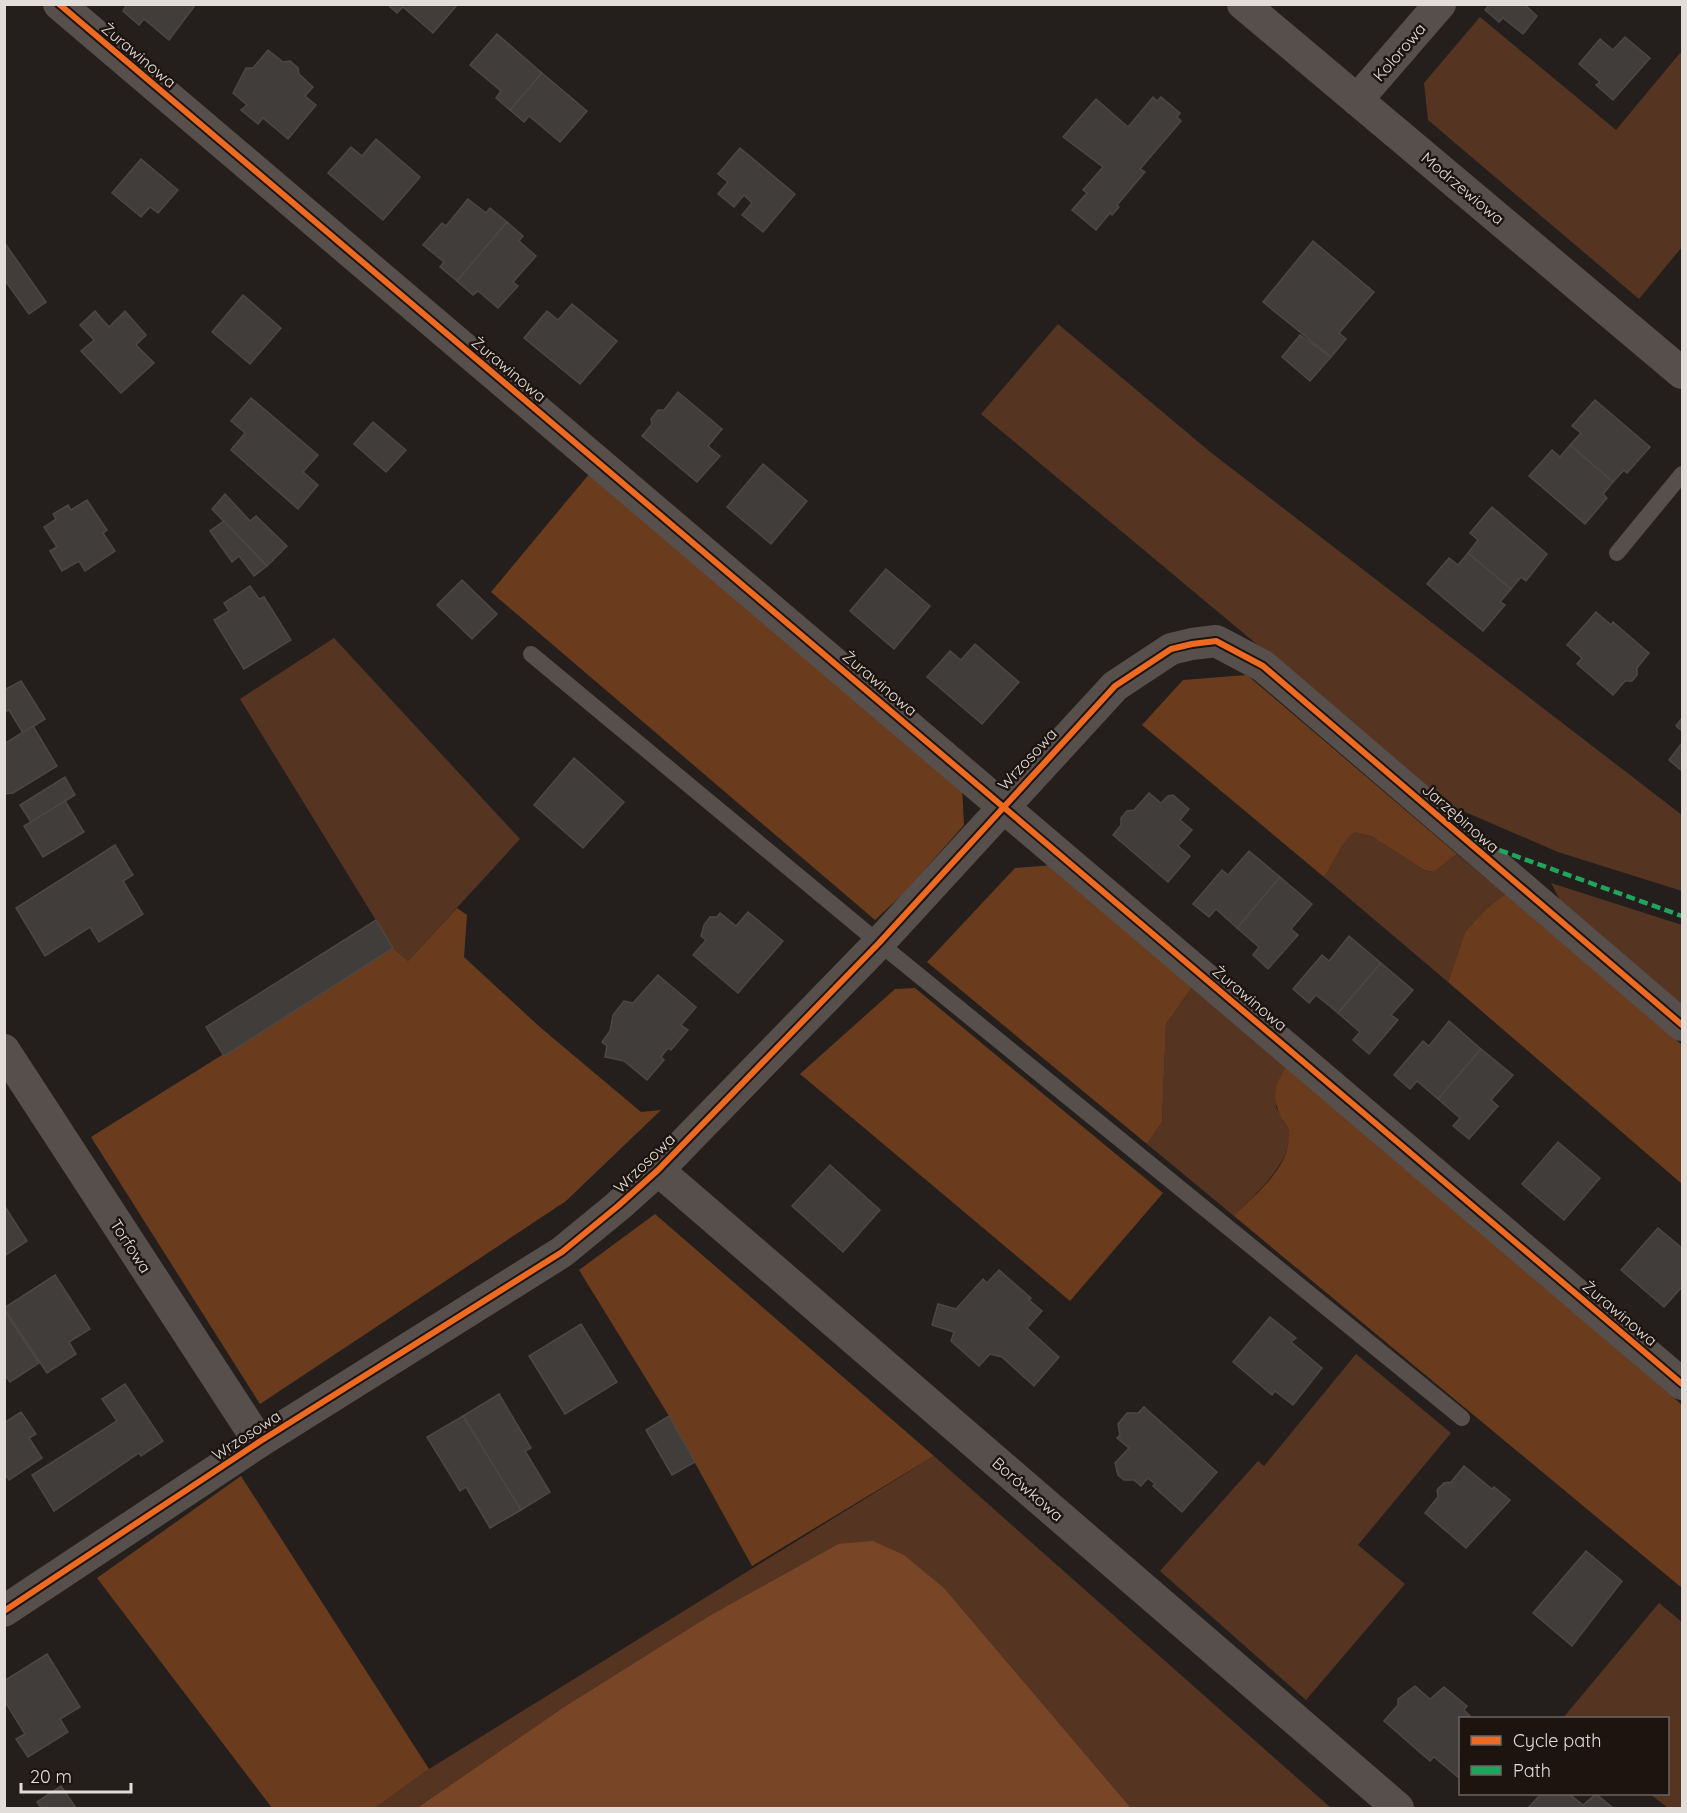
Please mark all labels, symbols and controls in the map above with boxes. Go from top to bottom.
street label: Żurawinowa [98,18,180,92]
street label: Kolorowa [1368,19,1430,85]
street label: Modrzewiowa [1417,147,1509,229]
street label: Żurawinowa [468,332,550,406]
street label: Żurawinowa [839,646,921,720]
street label: Wrzosowa [993,724,1061,794]
street label: Jarzębinowa [1418,779,1504,857]
street label: Żurawinowa [1209,961,1291,1035]
street label: Wrzosowa [609,1129,679,1197]
street label: Torfowa [106,1215,156,1277]
street label: Żurawinowa [1579,1276,1661,1350]
street label: Wrzosowa [208,1405,284,1465]
street label: Borówkowa [988,1453,1068,1525]
legend [1459,1717,1669,1795]
text: Cycle path [1513,1729,1601,1752]
scale bar [21,1756,130,1794]
text: Path [1513,1759,1551,1782]
text: 20 m [30,1765,72,1788]

